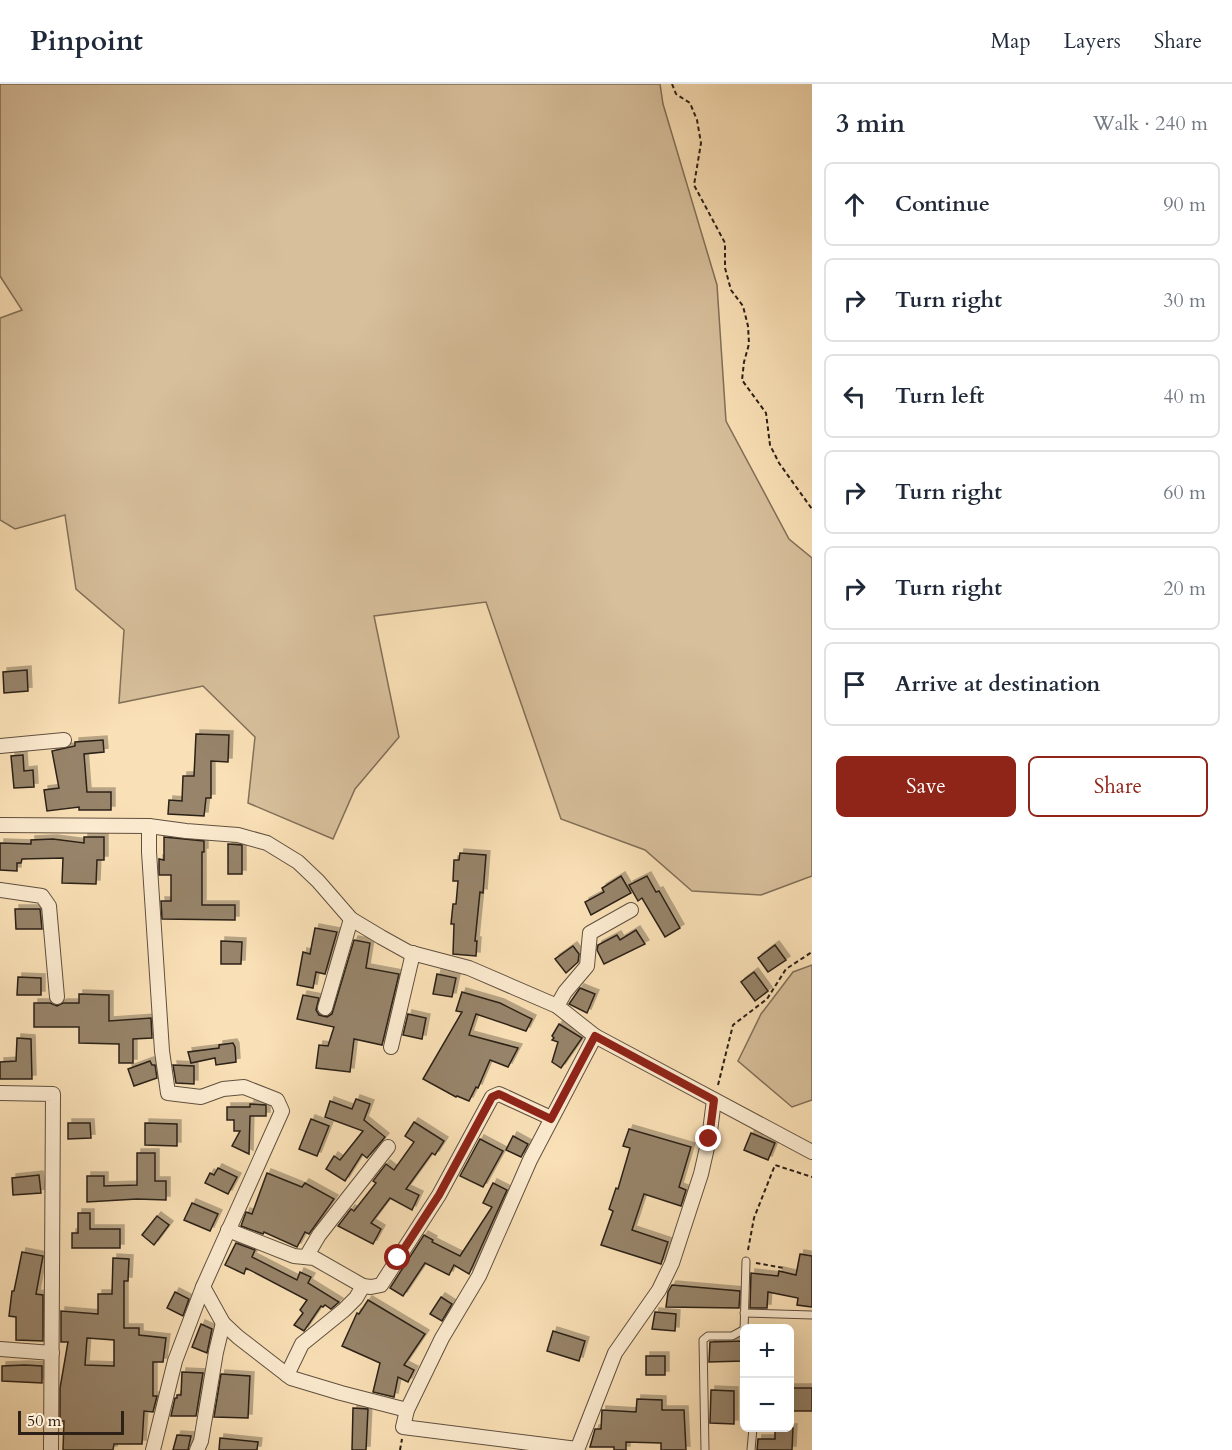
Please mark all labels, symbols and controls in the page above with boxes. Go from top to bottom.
text: Pinpoint [30,22,143,60]
text: Map [991,27,1031,56]
text: Layers [1064,27,1121,56]
text: Share [1154,27,1202,56]
text: 3 min [836,106,905,141]
text: Walk · 240 m [1093,110,1208,137]
icon: ahead [838,188,871,221]
text: Continue [895,189,990,219]
text: 90 m [1163,191,1206,218]
icon: right [838,284,871,317]
text: Turn right [895,285,1002,315]
text: 30 m [1163,287,1206,314]
icon: left [838,380,871,413]
text: Turn left [895,381,984,411]
text: 40 m [1163,383,1206,410]
icon: right [838,476,871,509]
text: Turn right [895,477,1002,507]
text: 60 m [1163,479,1206,506]
icon: right [838,572,871,605]
text: Turn right [895,573,1002,603]
text: 20 m [1163,575,1206,602]
icon: arrive [838,668,871,701]
text: Arrive at destination [895,669,1100,699]
button: Save [836,756,1016,817]
button: Share [1028,756,1208,817]
route end [695,1125,721,1151]
route start [384,1244,410,1270]
map controls [740,1324,794,1432]
button: + [740,1324,794,1378]
button: − [740,1378,794,1432]
scale bar [18,1408,124,1436]
text: 50 m [27,1410,61,1432]

